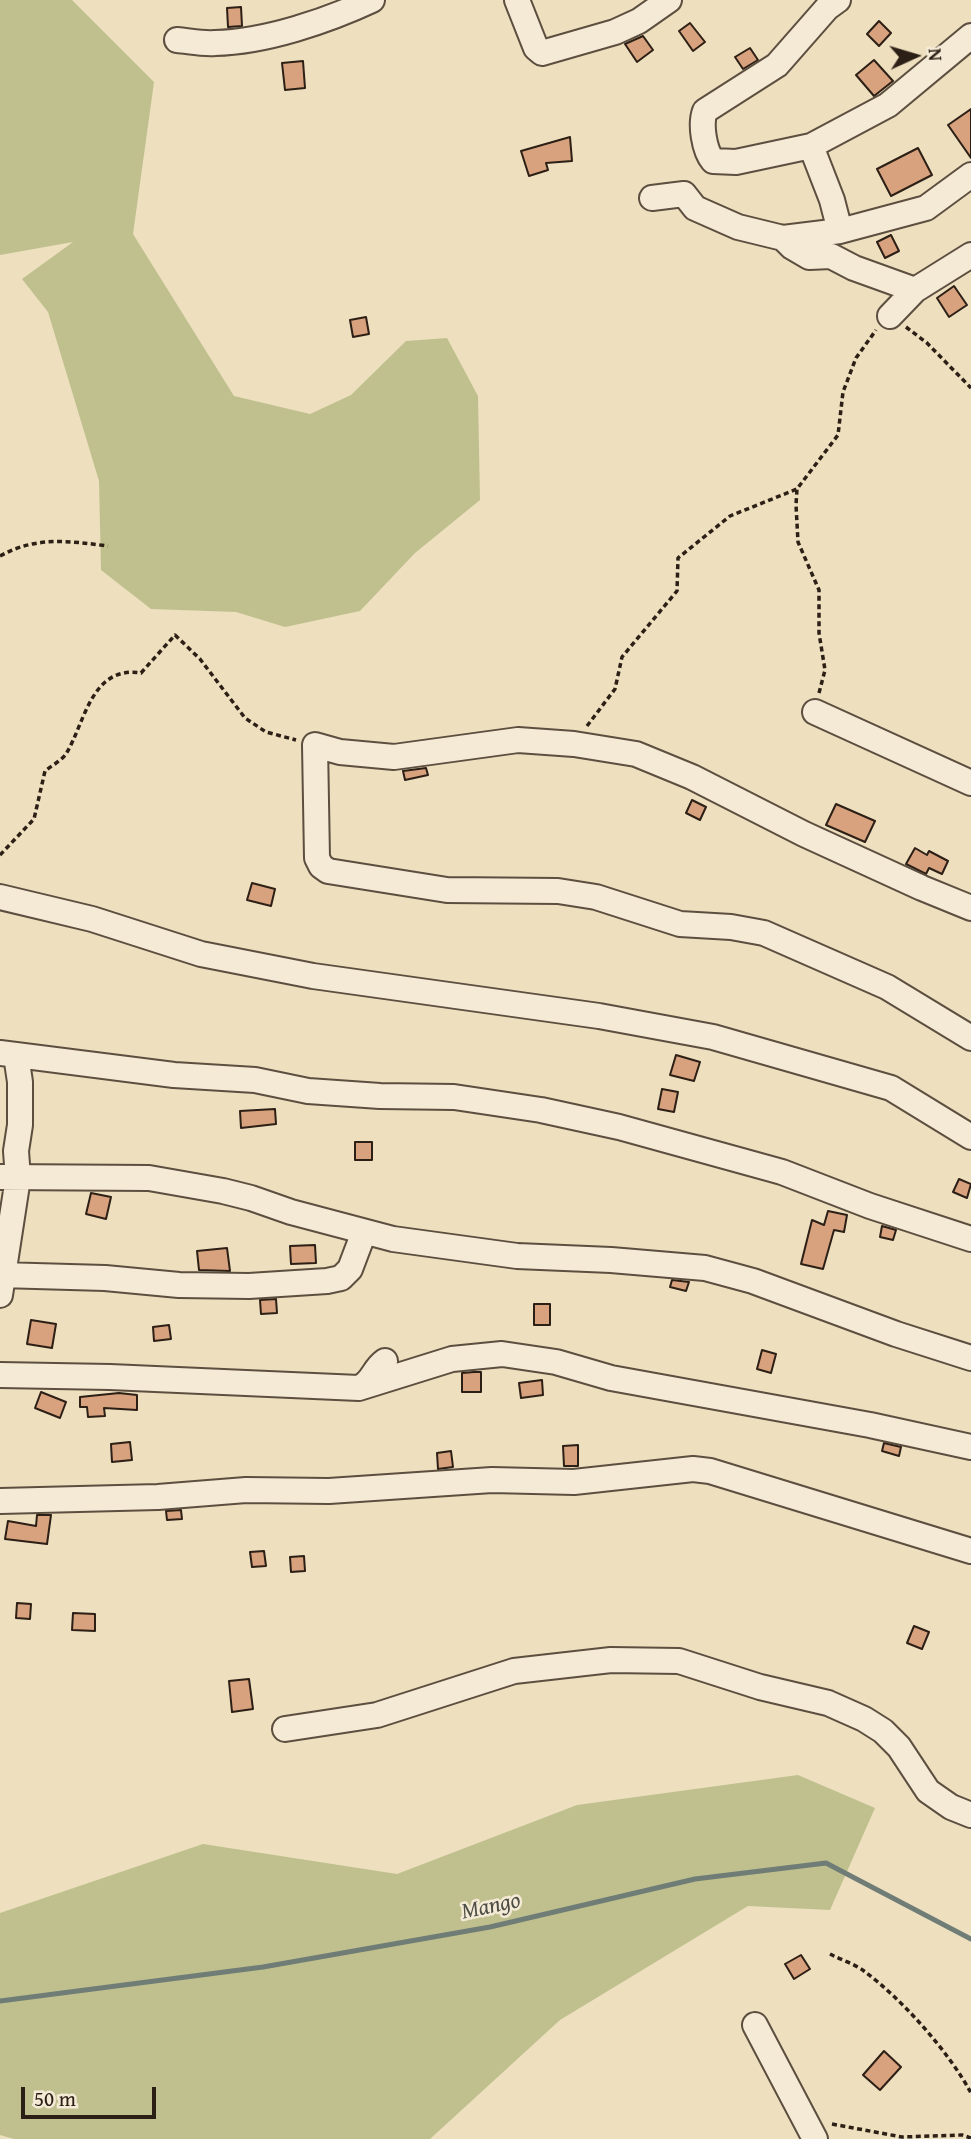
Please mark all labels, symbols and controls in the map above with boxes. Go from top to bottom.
north arrow [880,21,950,91]
text: N [922,47,950,62]
water label: Mango [459,1887,523,1927]
scale bar [24,2072,159,2116]
text: 50 m [34,2083,76,2114]

